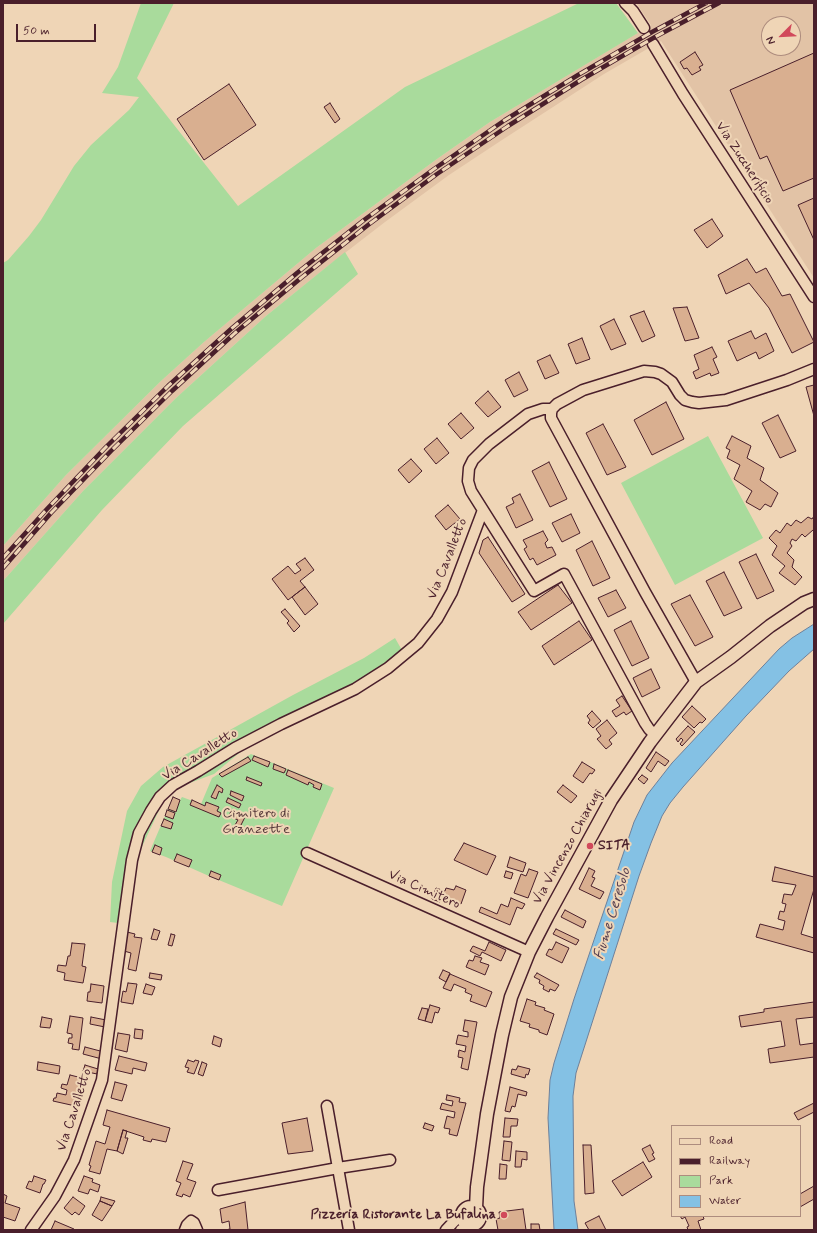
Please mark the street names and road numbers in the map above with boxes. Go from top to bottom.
street label: Via Zuccherificio [711,119,777,207]
street label: Via Cavalletto [424,516,472,602]
street label: Via Cavalletto [159,725,241,785]
street label: Via Vincenzo Chiarugi [529,786,607,908]
street label: Via Cimitero [386,867,462,913]
street label: Via Cavalletto [54,1067,96,1153]

